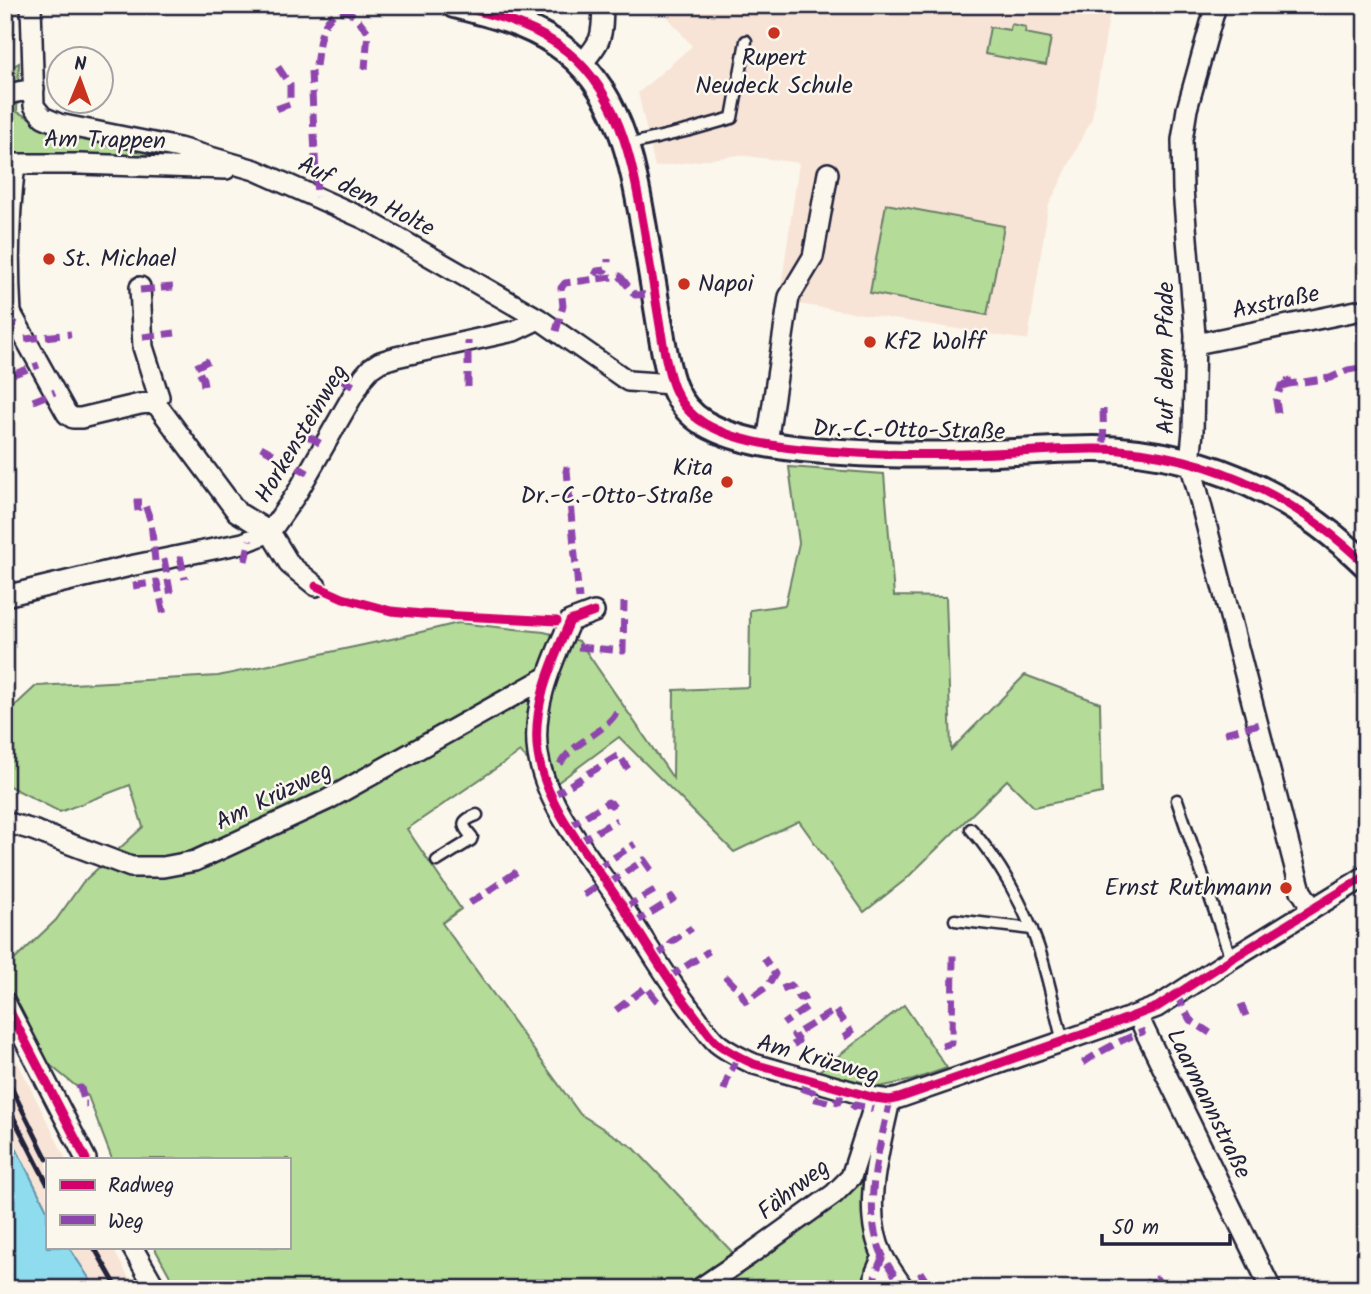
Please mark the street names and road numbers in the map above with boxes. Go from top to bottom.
street label: Am Trappen [44,120,166,162]
street label: Auf dem Holte [291,146,441,248]
street label: Axstraße [1229,275,1323,331]
street label: Auf dem Pfade [1147,282,1186,434]
street label: Horkensteinweg [245,357,359,511]
street label: Dr.-C.-Otto-Straße [812,410,1006,452]
street label: Am Krüzweg [209,752,339,842]
street label: Laarmannstraße [1155,1022,1261,1186]
street label: Am Krüzweg [752,1024,884,1096]
street label: Fährweg [749,1149,839,1231]

